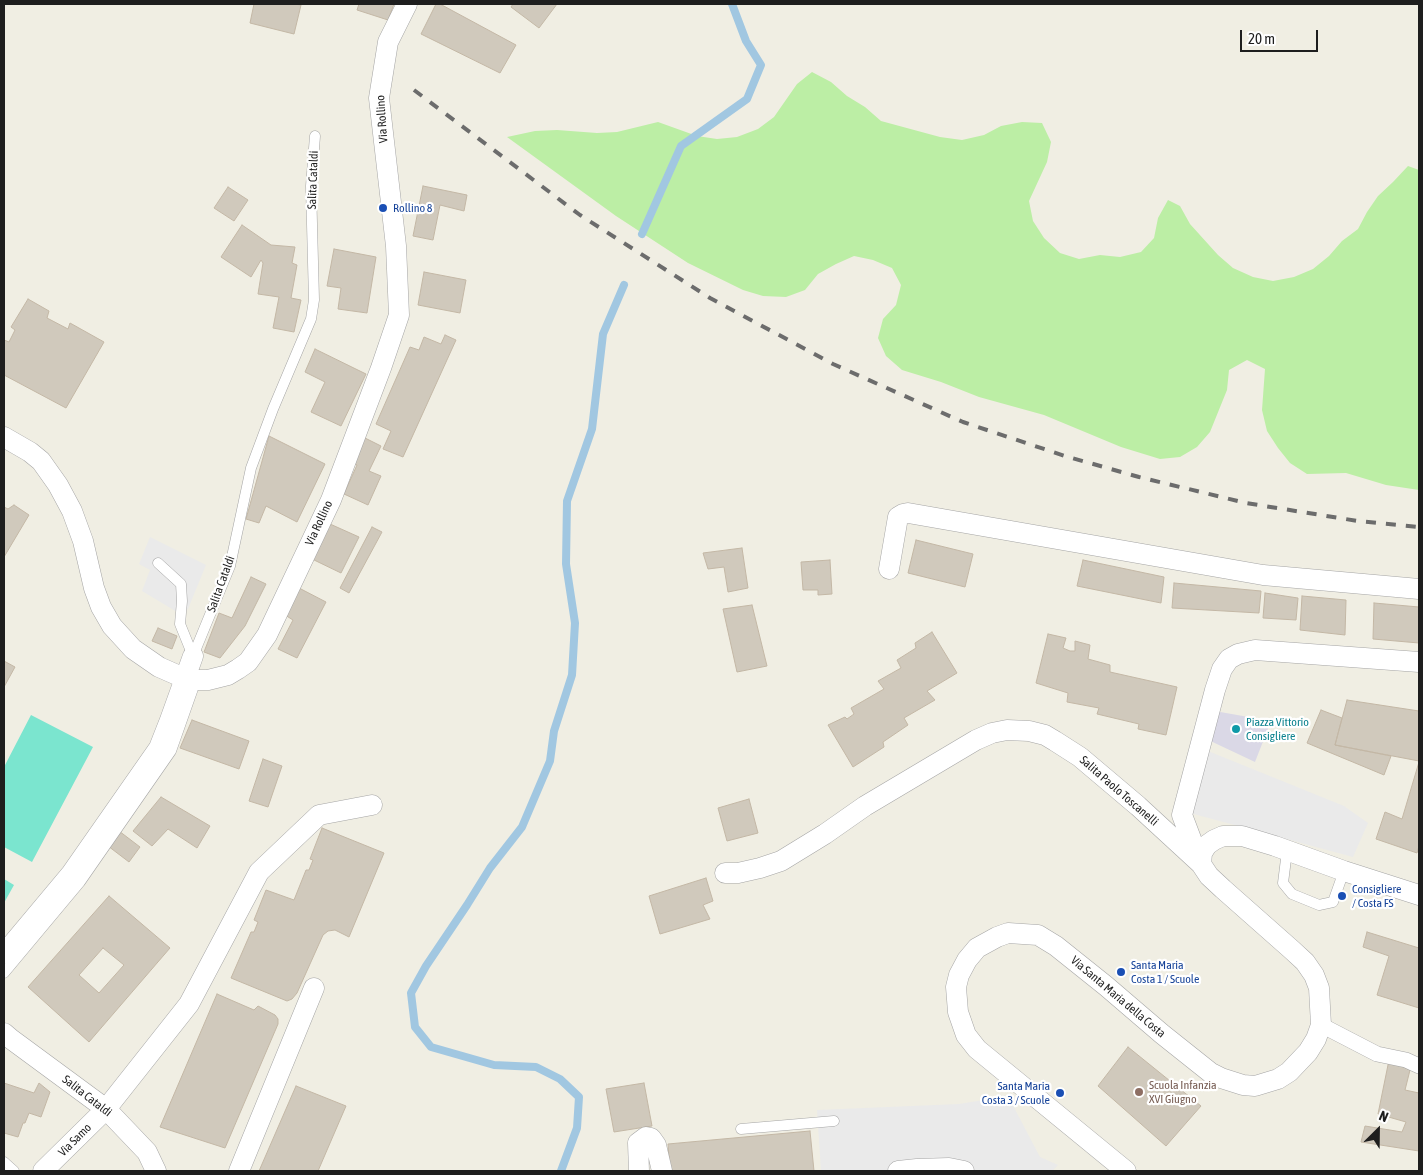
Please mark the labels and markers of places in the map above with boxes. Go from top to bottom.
place label: Rollino 8 [393,201,433,215]
marker: Rollino 8 [377,202,389,214]
place label: Piazza Vittorio Consigliere [1246,715,1309,743]
marker: Piazza Vittorio Consigliere [1230,723,1242,735]
place label: Consigliere / Costa FS [1352,882,1401,910]
marker: Consigliere / Costa FS [1336,890,1348,902]
place label: Santa Maria Costa 1 / Scuole [1131,958,1199,986]
marker: Santa Maria Costa 1 / Scuole [1115,966,1127,978]
place label: Scuola Infanzia XVI Giugno [1149,1078,1217,1106]
place label: Santa Maria Costa 3 / Scuole [982,1079,1050,1107]
marker: Scuola Infanzia XVI Giugno [1133,1086,1145,1098]
marker: Santa Maria Costa 3 / Scuole [1054,1087,1066,1099]

